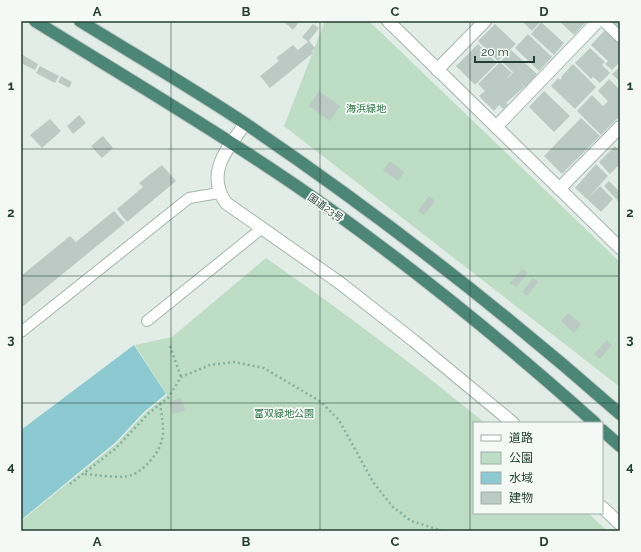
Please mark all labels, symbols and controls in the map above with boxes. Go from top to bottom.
text: A [93,4,102,19]
text: B [242,4,251,19]
text: C [391,4,400,19]
text: D [539,4,549,19]
scale bar [475,38,534,64]
text: 20 m [481,45,509,59]
text: 1 [8,78,15,93]
text: 1 [627,78,634,93]
park label: 海浜緑地 [346,103,387,114]
street label: 国道23号 [306,191,345,224]
text: 2 [7,205,15,220]
text: 2 [626,205,634,220]
text: 3 [7,332,15,347]
text: 3 [626,332,634,347]
park label: 富双緑地公園 [254,408,314,419]
legend [473,422,603,514]
text: 道路 [509,431,533,445]
text: 公園 [509,451,533,465]
text: 4 [7,459,15,474]
text: 4 [626,459,634,474]
text: 水域 [509,471,533,485]
text: 建物 [509,491,533,505]
text: A [93,534,102,549]
text: B [242,534,251,549]
text: C [391,534,400,549]
text: D [539,534,549,549]

